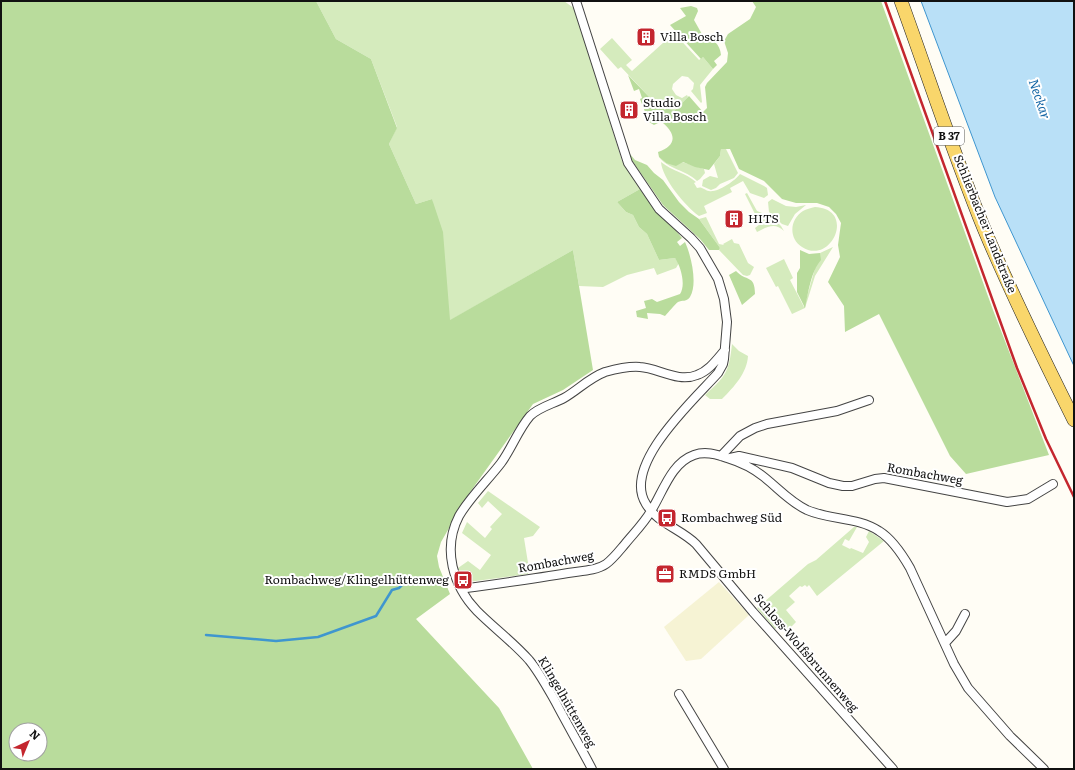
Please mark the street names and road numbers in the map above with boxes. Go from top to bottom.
road number: B 37 [934,127,964,145]
street label: Schlierbacher Landstraße [950,152,1022,296]
street label: Rombachweg [886,457,965,489]
street label: Rombachweg [517,545,595,577]
street label: Schloss-Wolfsbrunnenweg [750,589,864,716]
street label: Klingelhüttenweg [534,653,601,751]

